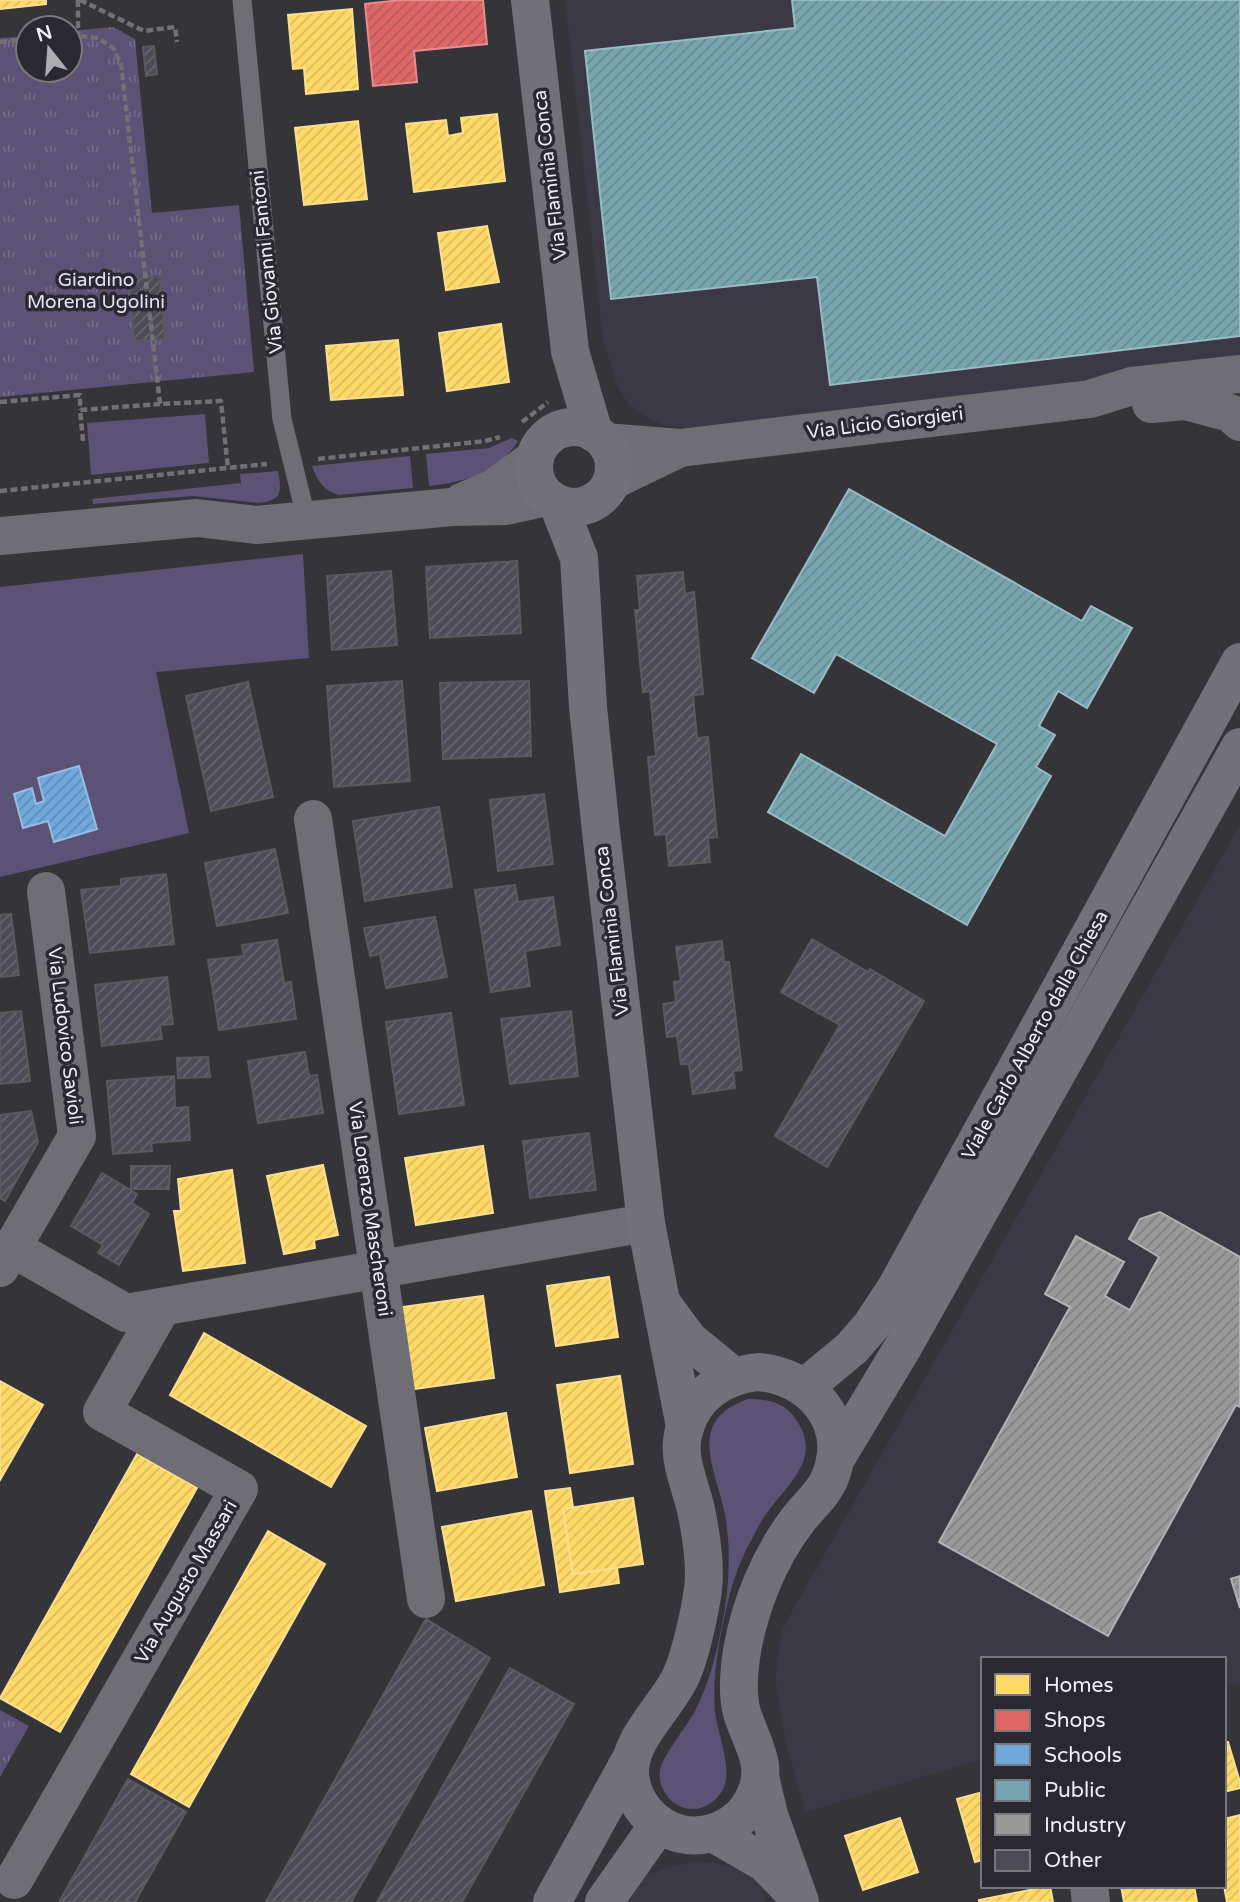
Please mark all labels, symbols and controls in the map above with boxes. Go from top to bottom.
north arrow [14,14,84,84]
text: N [34,21,55,46]
street label: Via Flaminia Conca [529,89,571,261]
street label: Via Giovanni Fantoni [246,169,288,355]
park label: Giardino Morena Ugolini [27,269,165,313]
street label: Via Licio Giorgieri [805,402,965,444]
street label: Via Flaminia Conca [591,845,633,1017]
street label: Viale Carlo Alberto dalla Chiesa [957,907,1113,1163]
street label: Via Ludovico Savioli [43,946,87,1126]
street label: Via Lorenzo Mascheroni [344,1100,396,1318]
street label: Via Augusto Massari [130,1496,242,1668]
legend [981,1657,1226,1888]
text: Homes [1044,1673,1114,1698]
text: Shops [1044,1708,1106,1733]
text: Schools [1044,1743,1122,1768]
text: Public [1044,1778,1106,1803]
text: Industry [1044,1813,1126,1838]
text: Other [1044,1848,1102,1873]

